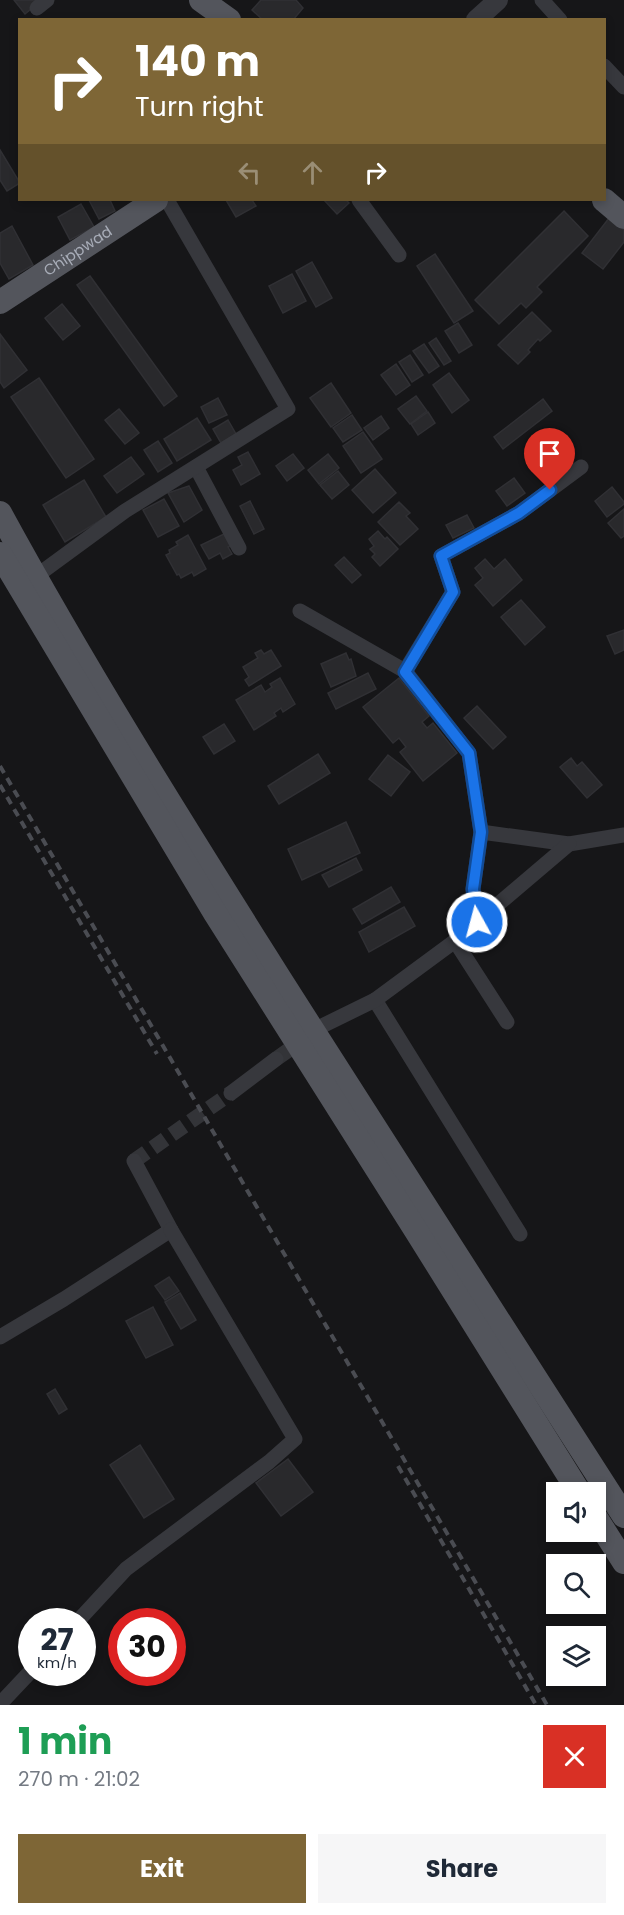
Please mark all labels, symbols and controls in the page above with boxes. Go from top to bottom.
text: 140 m [135,32,260,91]
icon: right [36,42,114,120]
text: Turn right [135,88,264,125]
icon: left [233,156,266,189]
icon: ahead [296,156,329,189]
icon: right [359,156,392,189]
street label: Chippwad [39,221,116,281]
pin [524,428,575,490]
icon: arrive [533,437,566,470]
position arrow [445,890,509,954]
map controls [546,1482,606,1686]
button: sound [546,1482,606,1542]
button: search [546,1554,606,1614]
speed limit sign: 30 [108,1608,186,1686]
text: 27 [40,1618,74,1661]
button: layers [546,1626,606,1686]
text: km/h [37,1652,77,1673]
text: 1 min [18,1716,112,1767]
button: close [543,1725,606,1788]
text: 270 m · 21:02 [18,1765,140,1793]
button: Exit [18,1834,306,1903]
button: Share [318,1834,606,1903]

